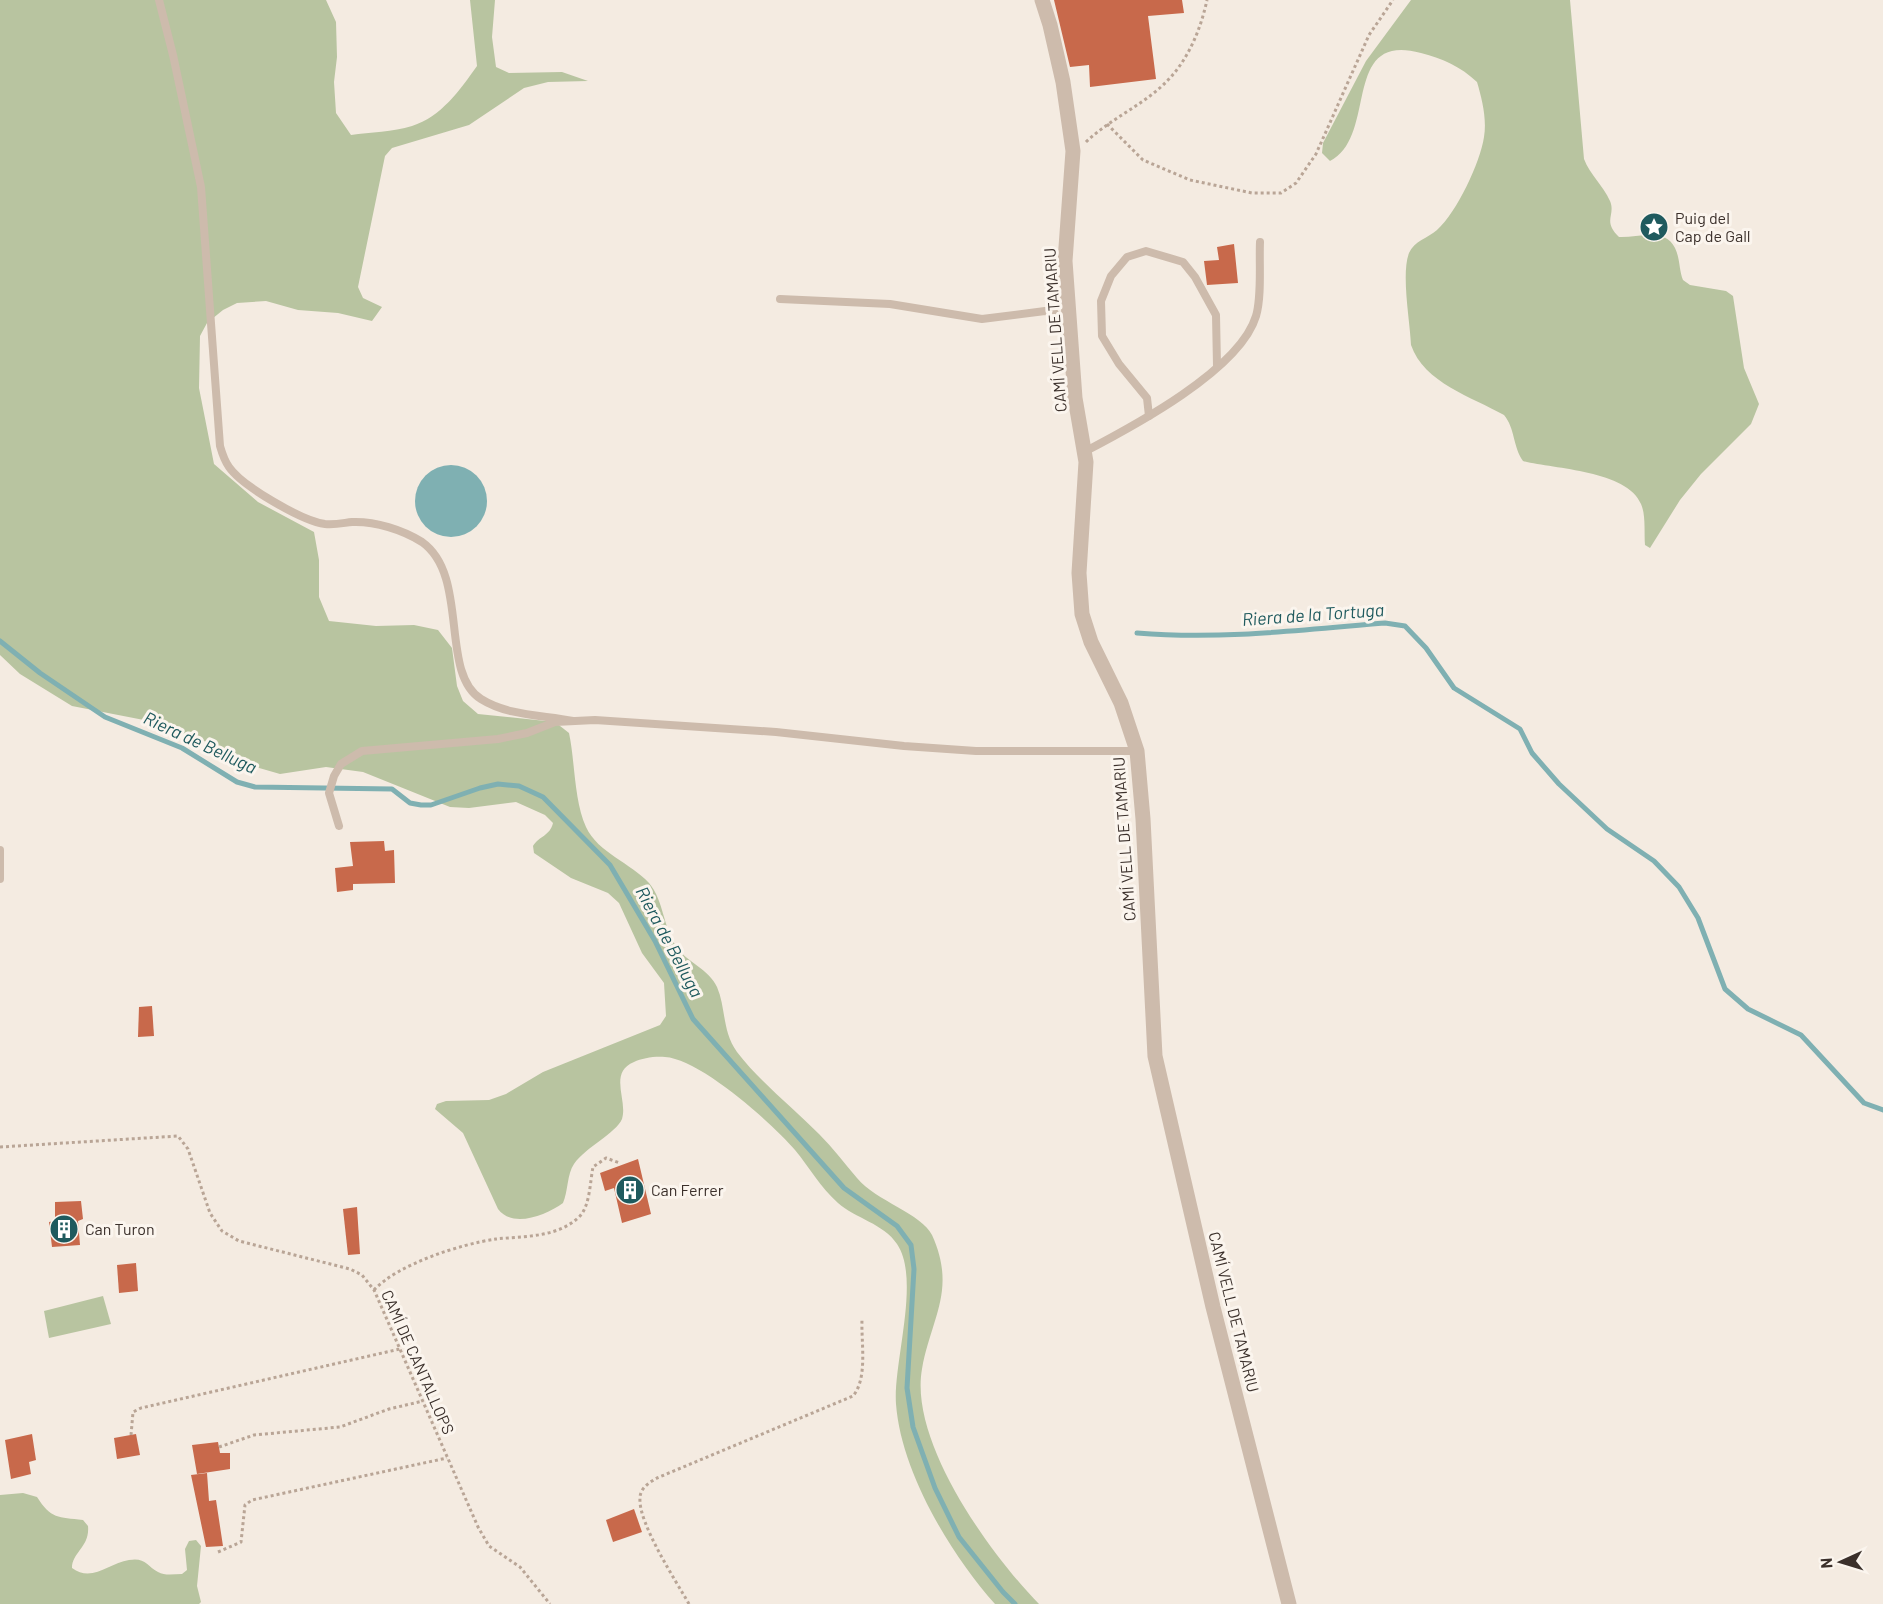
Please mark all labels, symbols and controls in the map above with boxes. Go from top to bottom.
place label: Puig del Cap de Gall [1675,208,1751,245]
place icon: Puig del Cap de Gall [1638,211,1670,243]
street label: CAMÍ VELL DE TAMARIU [1039,247,1070,413]
water label: Riera de la Tortuga [1241,598,1385,630]
water label: Riera de Belluga [140,706,261,778]
street label: CAMÍ VELL DE TAMARIU [1108,756,1139,922]
water label: Riera de Belluga [631,882,708,1001]
building icon: Can Ferrer [614,1174,646,1206]
place label: Can Ferrer [651,1180,724,1199]
building icon: Can Turon [48,1213,80,1245]
place label: Can Turon [85,1219,155,1238]
street label: CAMÍ VELL DE TAMARIU [1205,1230,1264,1394]
street label: CAMÍ DE CANTALLOPS [378,1287,459,1437]
north arrow [1811,1532,1871,1592]
text: N [1816,1557,1835,1569]

